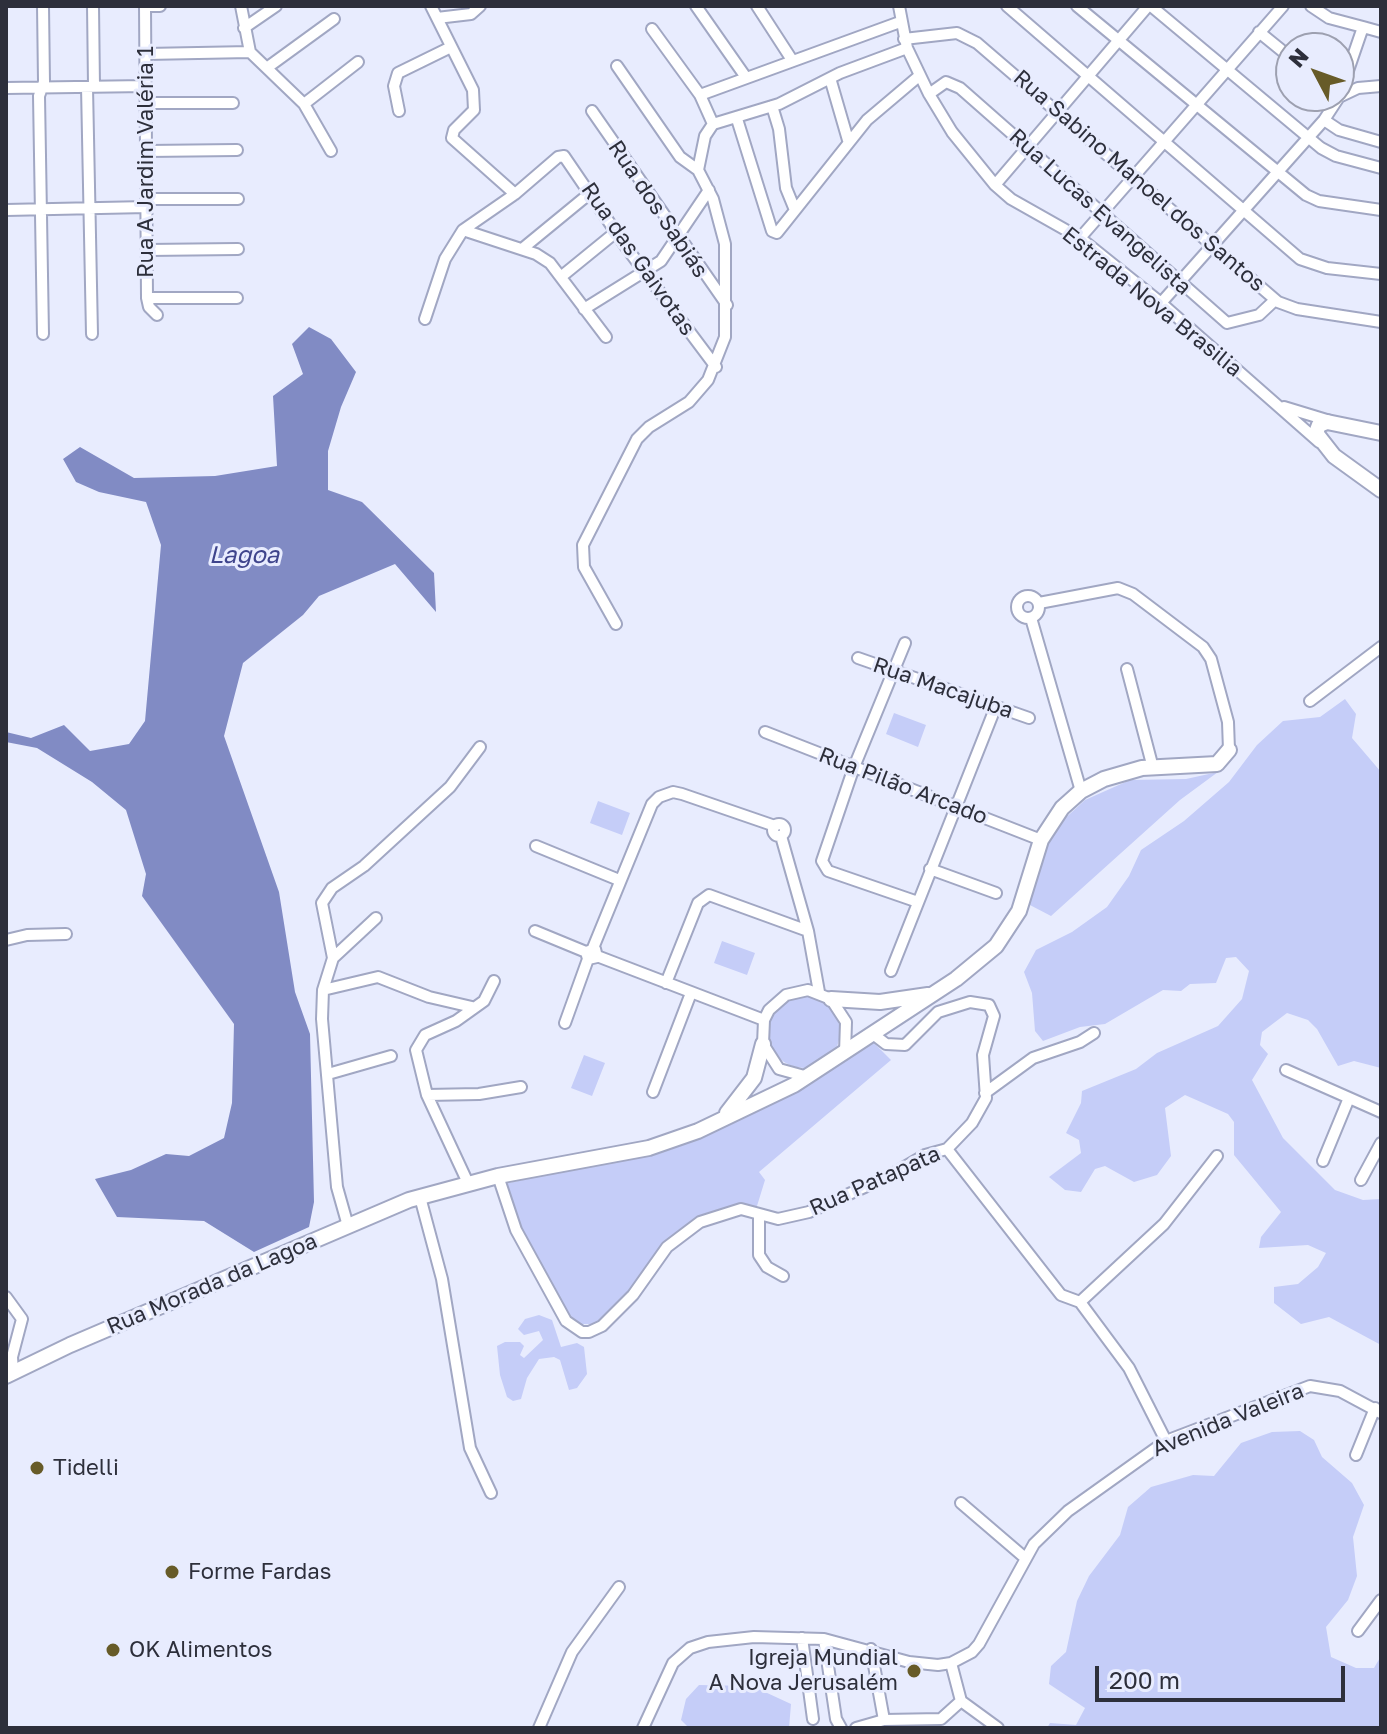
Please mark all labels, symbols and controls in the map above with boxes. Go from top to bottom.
north arrow [1275,32,1355,112]
text: N [1282,42,1314,72]
street label: Rua A Jardim Valéria 1 [133,46,159,278]
street label: Rua Sabino Manoel dos Santos [1008,65,1270,297]
street label: Rua Lucas Evangelista [1004,123,1196,301]
street label: Rua dos Sabiás [602,135,714,283]
street label: Rua das Gaivotas [575,177,701,341]
street label: Estrada Nova Brasilia [1057,221,1247,383]
water label: Lagoa [209,541,279,569]
street label: Rua Macajuba [869,652,1017,724]
street label: Rua Pilão Arcado [815,742,991,830]
street label: Rua Patapata [806,1140,944,1222]
street label: Rua Morada da Lagoa [103,1228,321,1340]
street label: Avenida Valeira [1148,1378,1308,1462]
place label: Tidelli [53,1455,119,1481]
marker: Tidelli [28,1459,46,1477]
place label: Forme Fardas [188,1559,331,1585]
marker: Forme Fardas [163,1563,181,1581]
place label: OK Alimentos [129,1637,272,1663]
marker: OK Alimentos [104,1641,122,1659]
place label: Igreja Mundial A Nova Jerusalém [709,1645,898,1696]
scale bar [1099,1650,1349,1700]
marker: Igreja Mundial A Nova Jerusalém [905,1662,923,1680]
text: 200 m [1109,1665,1180,1694]

